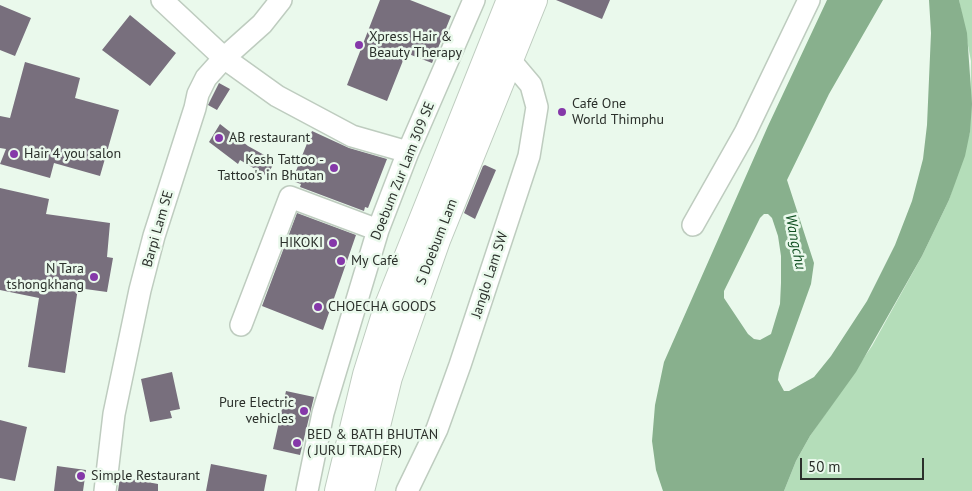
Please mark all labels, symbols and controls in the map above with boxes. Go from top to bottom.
place label: Xpress Hair & Beauty Therapy [369,29,462,62]
marker: Xpress Hair & Beauty Therapy [353,39,365,51]
place label: Café One World Thimphu [572,96,664,128]
street label: Doebum Zur Lam 309 SE [368,99,438,243]
marker: Café One World Thimphu [556,106,568,118]
place label: AB restaurant [229,130,310,146]
marker: AB restaurant [213,132,225,144]
place label: Hair 4 you salon [24,146,121,162]
marker: Hair 4 you salon [8,148,20,160]
place label: Kesh Tattoo - Tattoo's in Bhutan [217,152,324,184]
marker: Kesh Tattoo - Tattoo's in Bhutan [328,162,340,174]
street label: Barpi Lam SE [139,189,177,269]
street label: S Doebum Lam [413,197,461,287]
water label: Wangchu [781,213,809,271]
street label: Janglo Lam SW [468,230,512,320]
place label: HIKOKI [279,235,323,251]
marker: HIKOKI [327,237,339,249]
place label: My Café [351,253,398,269]
marker: My Café [335,255,347,267]
place label: N Tara tshongkhang [7,261,84,294]
marker: N Tara tshongkhang [88,271,100,283]
place label: CHOECHA GOODS [328,299,436,315]
marker: CHOECHA GOODS [312,301,324,313]
place label: Pure Electric vehicles [219,395,294,428]
marker: Pure Electric vehicles [298,405,310,417]
place label: BED & BATH BHUTAN ( JURU TRADER) [307,427,438,460]
marker: BED & BATH BHUTAN ( JURU TRADER) [291,437,303,449]
scale bar [802,448,926,480]
text: 50 m [808,457,841,476]
place label: Simple Restaurant [91,468,200,484]
marker: Simple Restaurant [75,470,87,482]

